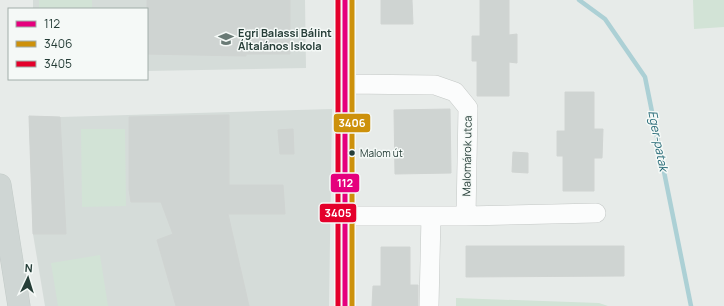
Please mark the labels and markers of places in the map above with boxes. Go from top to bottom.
place label: Egri Balassi Bálint Általános Iskola [238,25,332,53]
school or university icon: Egri Balassi Bálint Általános Iskola [217,30,235,48]
place label: Malom út [360,146,403,160]
marker: Malom út [347,148,357,158]

